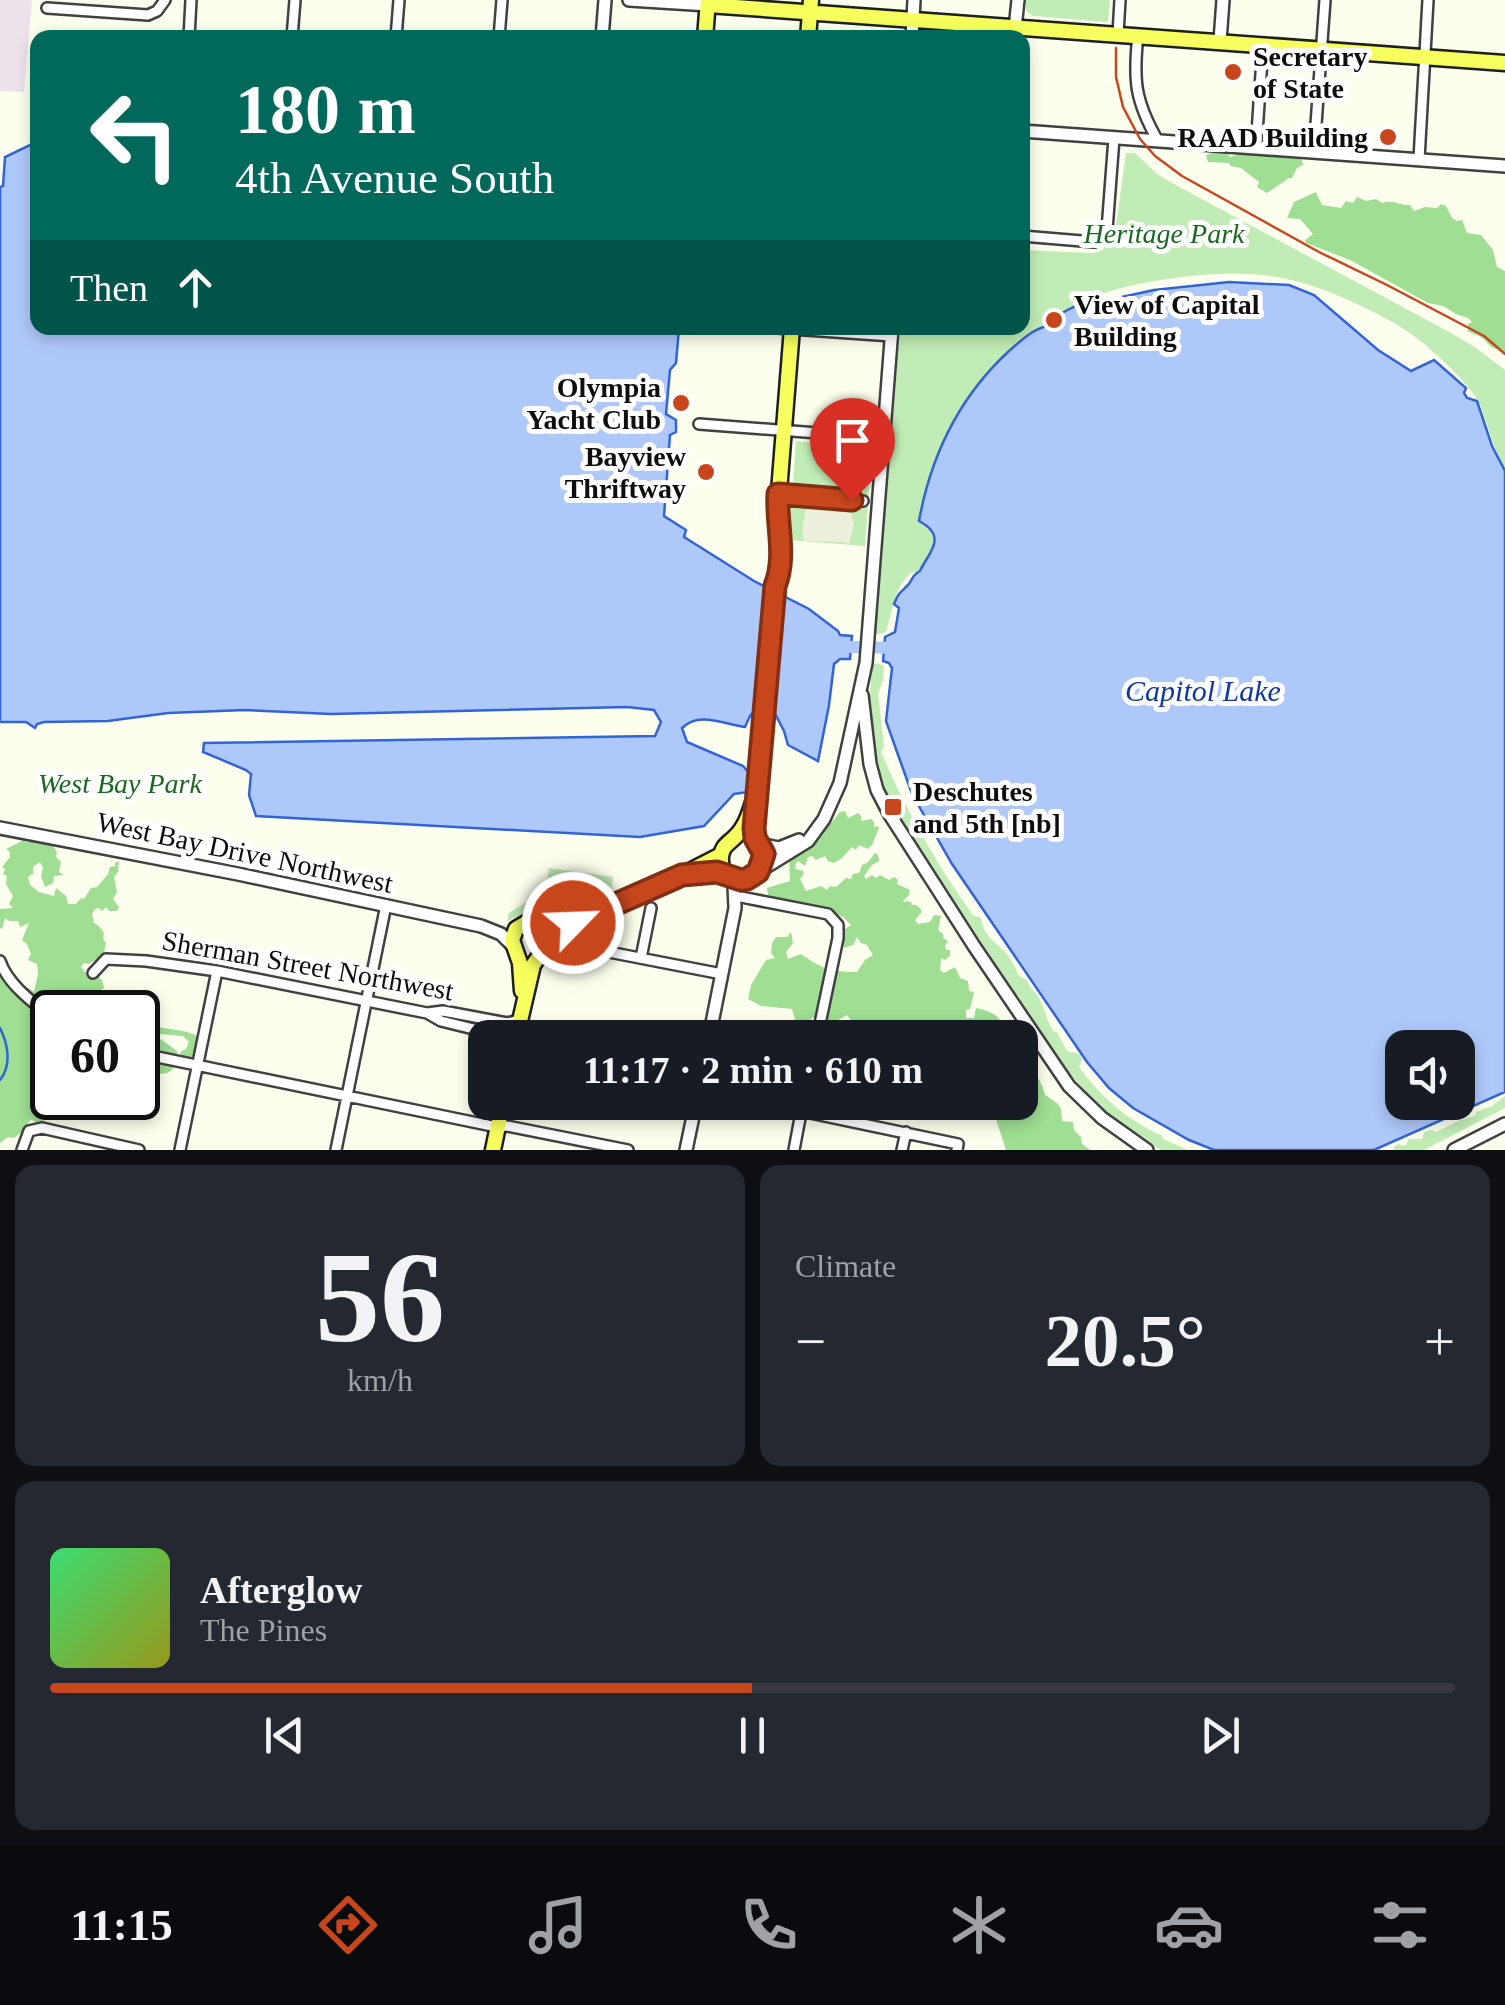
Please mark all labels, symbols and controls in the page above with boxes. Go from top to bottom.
place label: Secretary of State [1253,41,1368,104]
marker: Secretary of State [1222,61,1244,83]
icon: left [70,70,200,200]
text: 180 m [235,71,416,148]
place label: RAAD Building [1177,122,1368,153]
marker: RAAD Building [1377,126,1399,148]
text: 4th Avenue South [235,153,554,203]
park label: Heritage Park [1083,218,1245,249]
icon: ahead [168,260,223,315]
text: Then [70,267,148,309]
place label: View of Capital Building [1074,289,1260,352]
marker: View of Capital Building [1043,309,1065,331]
place label: Olympia Yacht Club [526,372,661,435]
marker: Olympia Yacht Club [670,392,692,414]
pin [810,398,895,501]
icon: arrive [825,413,880,468]
place label: Bayview Thriftway [565,441,687,504]
marker: Bayview Thriftway [695,461,717,483]
water label: Capitol Lake [1125,674,1281,707]
park label: West Bay Park [38,768,202,799]
place label: Deschutes and 5th [nb] [913,776,1061,839]
marker: Deschutes and 5th [nb] [882,796,904,818]
street label: West Bay Drive Northwest [94,806,396,899]
position arrow [521,871,625,975]
street label: Sherman Street Northwest [160,925,456,1006]
speed limit sign: 60 [30,990,160,1120]
map controls [1385,1030,1475,1120]
button: sound [1385,1030,1475,1120]
text: 11:17 · 2 min · 610 m [583,1049,923,1091]
text: 56 [315,1225,445,1369]
text: Climate [795,1248,896,1284]
text: 20.5° [1044,1299,1206,1382]
text: − [795,1311,826,1372]
text: + [1424,1311,1455,1372]
text: km/h [347,1362,413,1398]
text: Afterglow [200,1569,362,1611]
text: The Pines [200,1612,327,1648]
icon: previous [257,1708,312,1763]
icon: pause [725,1708,780,1763]
icon: next [1193,1708,1248,1763]
icon: directions [313,1890,383,1960]
icon: music [523,1890,593,1960]
icon: phone [734,1890,804,1960]
icon: climate [944,1890,1014,1960]
icon: car [1154,1890,1224,1960]
icon: filters [1365,1890,1435,1960]
text: 11:15 [70,1900,173,1950]

